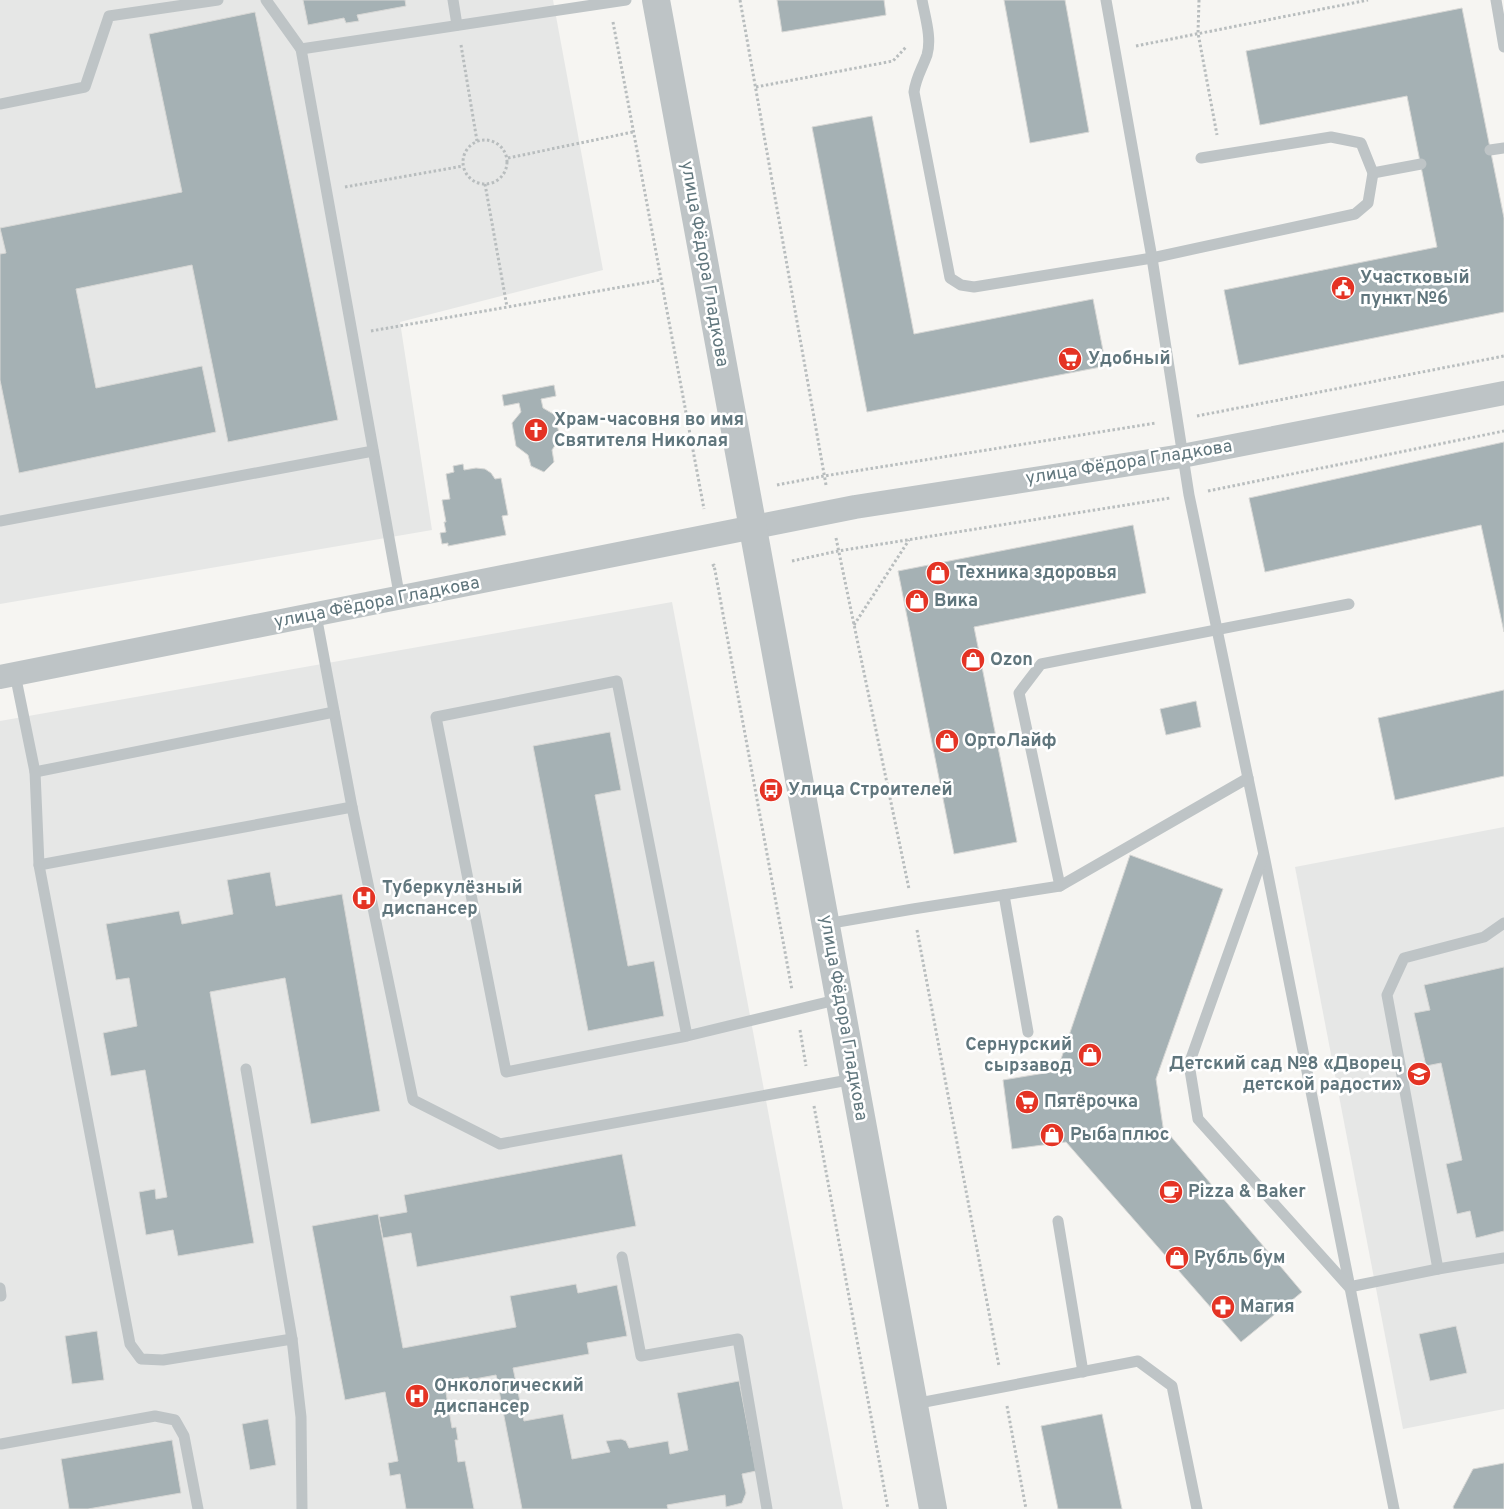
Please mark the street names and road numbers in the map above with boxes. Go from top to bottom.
street label: улица Фёдора Гладкова [675,159,733,369]
street label: улица Фёдора Гладкова [1024,435,1234,491]
street label: улица Фёдора Гладкова [272,572,482,634]
street label: улица Фёдора Гладкова [814,913,872,1123]

